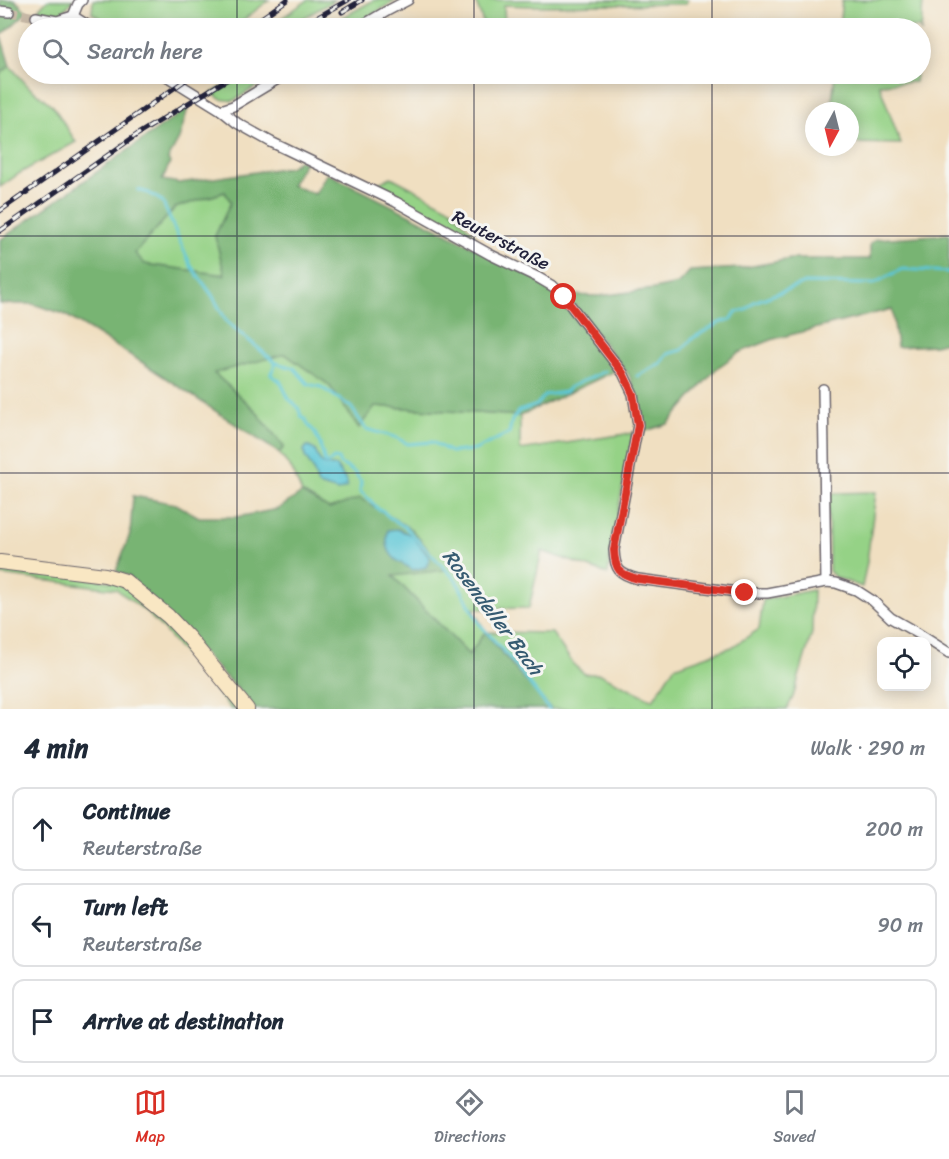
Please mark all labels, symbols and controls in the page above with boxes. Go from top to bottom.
search box [18,18,931,84]
text: Search here [87,32,203,71]
icon: search [39,35,72,68]
north arrow [805,102,859,156]
street label: Reuterstraße [446,201,556,279]
route start [550,283,576,309]
water label: Rosendeller Bach [433,541,554,685]
route end [731,579,757,605]
map controls [877,637,931,691]
button: locate [877,637,931,691]
text: 4 min [24,725,88,771]
text: Walk · 290 m [810,731,925,766]
text: Continue [83,792,171,831]
text: 200 m [866,812,923,847]
icon: ahead [26,813,59,846]
text: Reuterstraße [83,831,202,866]
text: Turn left [83,888,168,927]
text: 90 m [878,908,923,943]
icon: left [26,909,59,942]
text: Reuterstraße [83,927,202,962]
text: Arrive at destination [83,1002,284,1041]
icon: arrive [26,1005,59,1038]
tab: Map [134,1086,167,1151]
tab: Directions [434,1086,506,1151]
tab: Saved [773,1086,815,1151]

